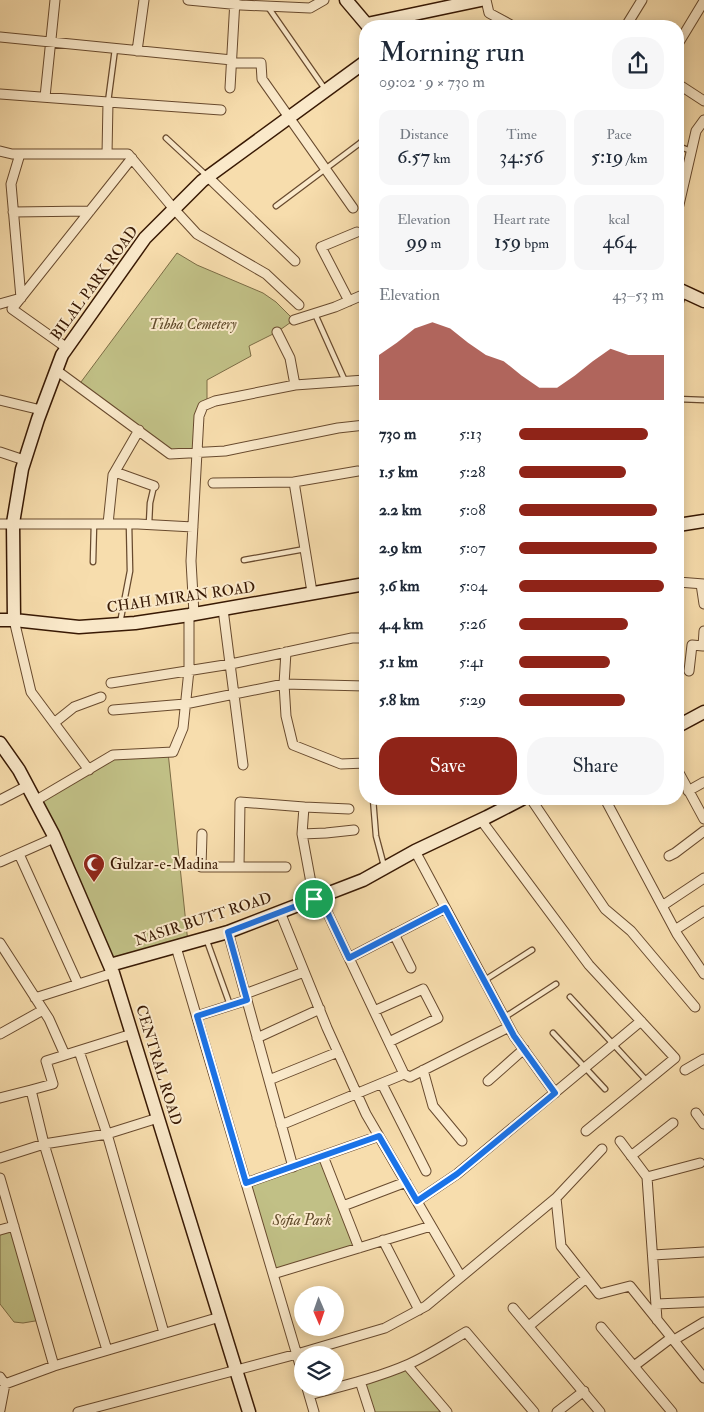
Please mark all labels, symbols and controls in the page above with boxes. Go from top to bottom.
text: Morning run [379,35,525,70]
button: share [612,37,664,89]
text: 09:02 · 9 × 730 m [379,72,485,92]
text: Distance [399,126,448,143]
text: Time [506,126,537,143]
text: Pace [607,126,632,143]
text: 6.57 [397,143,430,170]
text: 34:56 [499,143,544,170]
text: 5:19 [591,143,623,170]
text: km [430,150,451,167]
text: /km [623,150,648,167]
text: Elevation [397,211,451,228]
text: Heart rate [493,211,550,228]
text: kcal [608,211,630,228]
street label: BILAL PARK ROAD [46,222,142,344]
text: 99 [406,228,428,255]
text: 159 [494,228,521,255]
text: 464 [603,228,636,255]
text: m [428,235,441,252]
text: bpm [521,235,549,252]
text: Elevation [379,285,440,305]
text: 43–53 m [612,285,664,305]
park label: Tibba Cemetery [149,315,238,334]
text: 730 m [379,424,416,444]
text: 5:13 [459,424,482,444]
text: 1.5 km [379,462,418,482]
text: 5:28 [459,462,486,482]
text: 2.2 km [379,500,422,520]
text: 5:08 [459,500,486,520]
text: 2.9 km [379,538,422,558]
text: 5:07 [459,538,486,558]
text: 3.6 km [379,576,420,596]
text: 5:04 [459,576,487,596]
street label: CHAH MIRAN ROAD [106,578,257,617]
text: 4.4 km [379,614,423,634]
text: 5:26 [459,614,486,634]
text: 5.1 km [379,652,418,672]
text: 5:41 [459,652,484,672]
text: 5.8 km [379,690,420,710]
text: 5:29 [459,690,486,710]
button: Save [379,737,517,795]
button: Share [527,737,664,795]
mosque icon: Gulzar-e-Madina [82,852,106,883]
place label: Gulzar-e-Madina [110,855,219,874]
pin [293,878,335,920]
icon: arrive [300,885,328,913]
street label: NASIR BUTT ROAD [132,888,274,951]
street label: CENTRAL ROAD [131,1003,186,1128]
park label: Sofia Park [272,1211,331,1230]
north arrow [294,1286,344,1336]
map controls [294,1286,344,1396]
button: layers [294,1346,344,1396]

